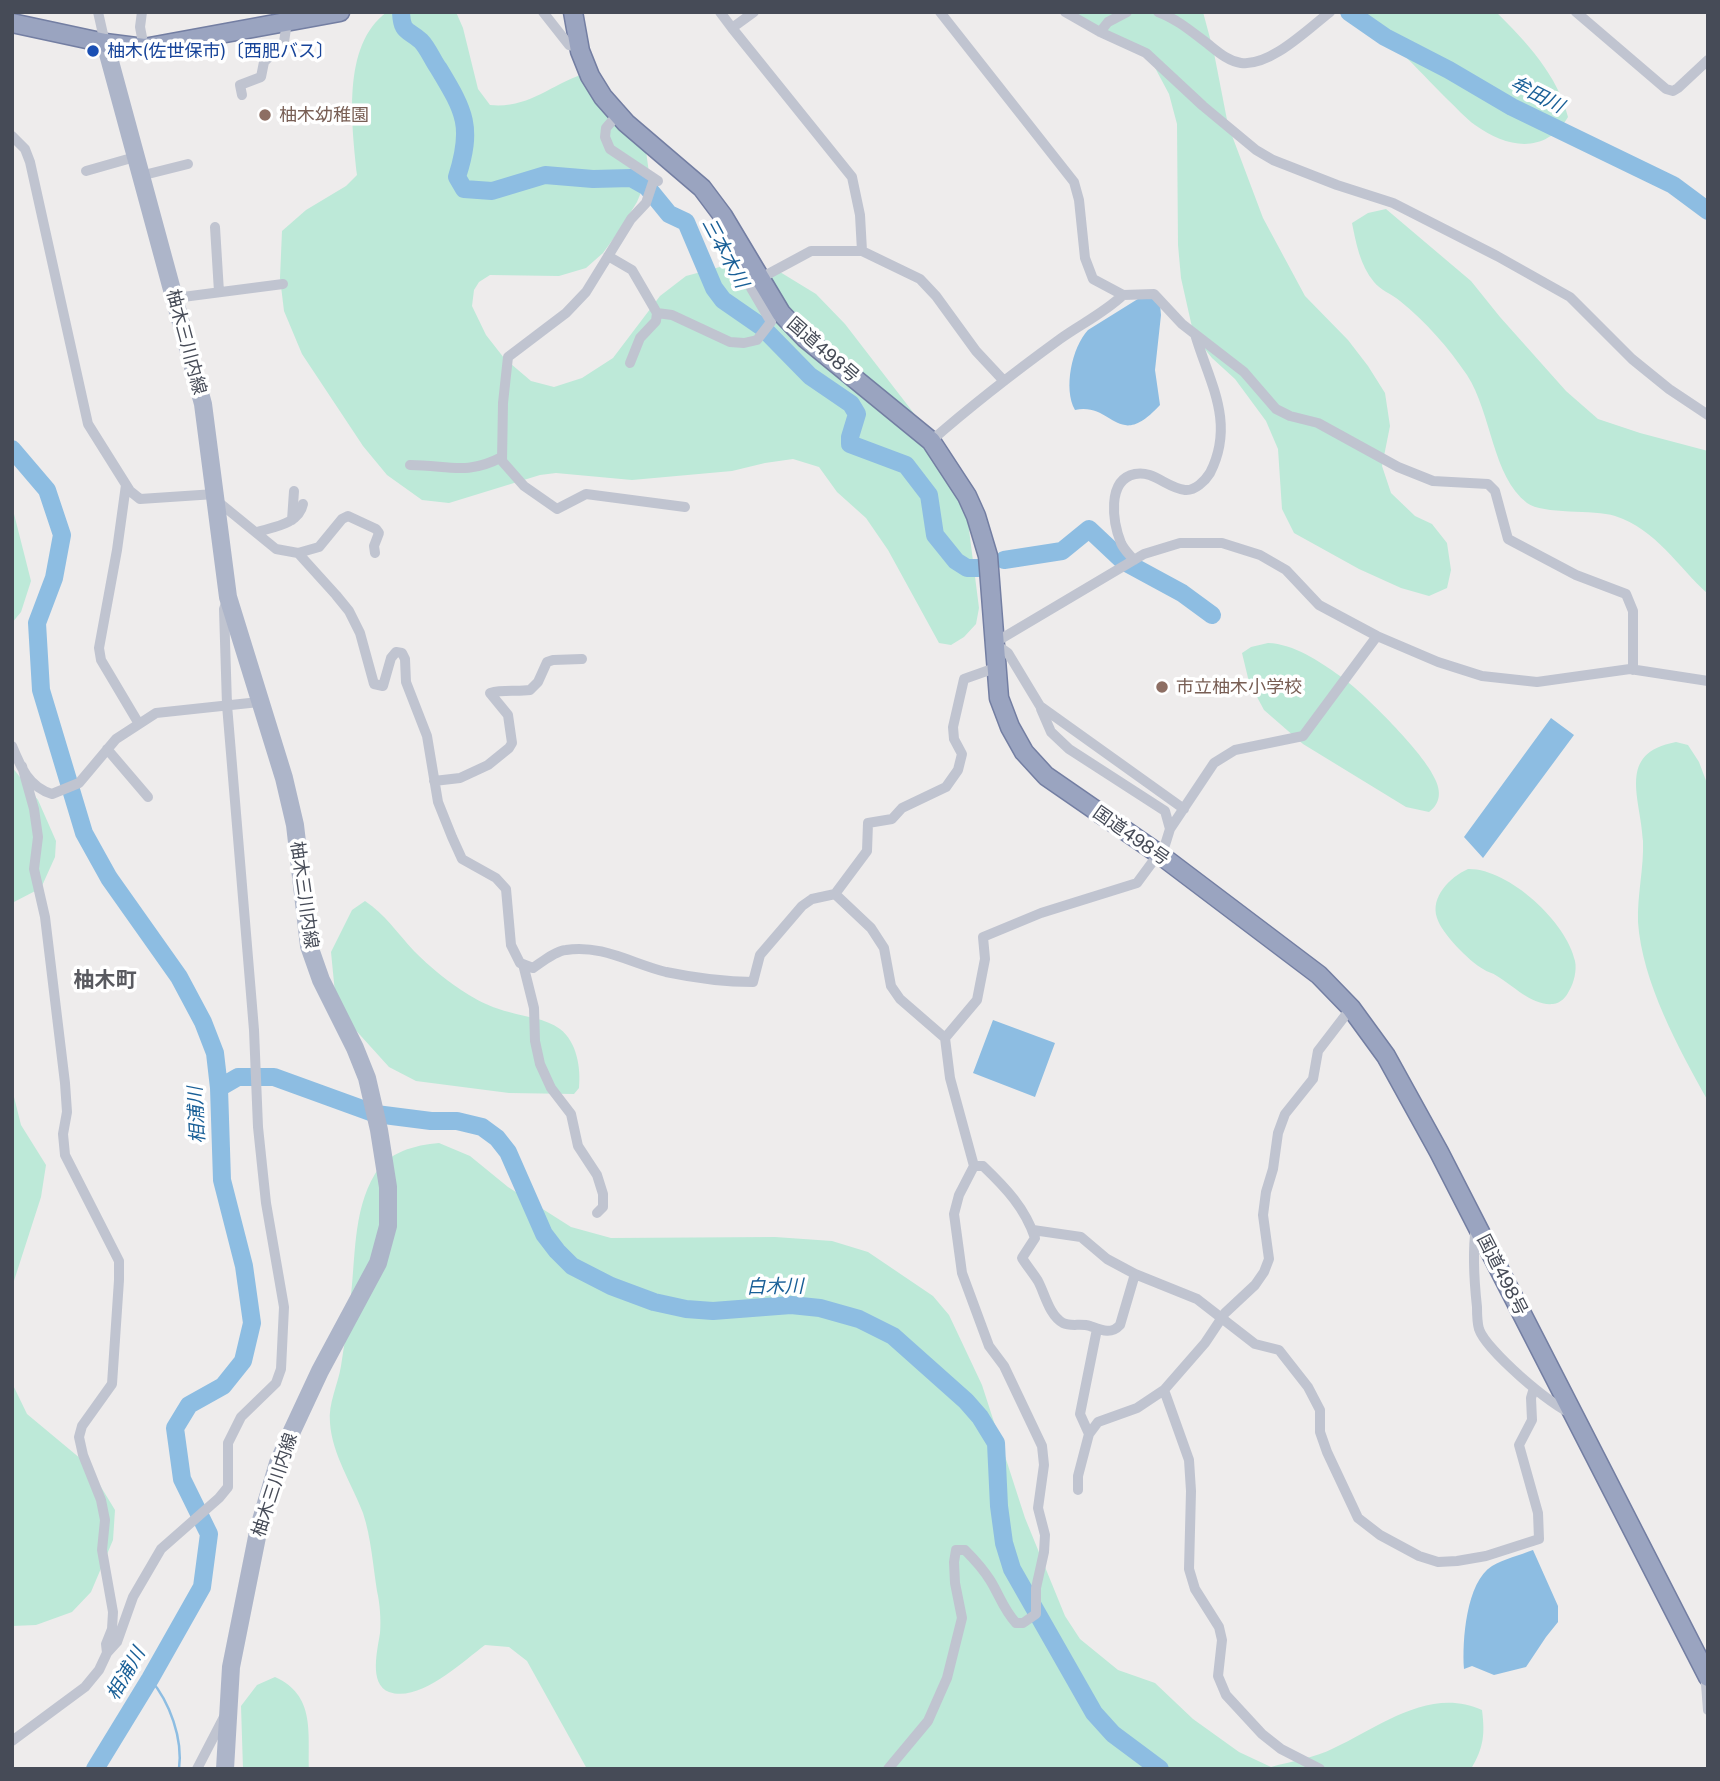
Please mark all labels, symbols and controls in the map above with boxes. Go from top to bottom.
place label: 柚木(佐世保市)〔西肥バス〕 [107,40,334,62]
marker: 柚木(佐世保市)〔西肥バス〕 [85,43,101,59]
water label: 牟田川 [1506,72,1568,118]
place label: 柚木幼稚園 [279,104,369,126]
marker: 柚木幼稚園 [257,107,273,123]
water label: 三本木川 [697,214,753,292]
street label: 柚木三川内線 [162,287,210,397]
street label: 国道498号 [783,313,863,387]
place label: 市立柚木小学校 [1176,676,1302,698]
marker: 市立柚木小学校 [1154,679,1170,695]
street label: 国道498号 [1089,802,1173,870]
street label: 柚木三川内線 [286,840,322,950]
district label: 柚木町 [74,968,136,994]
water label: 相浦川 [184,1086,210,1144]
street label: 国道498号 [1472,1231,1532,1319]
water label: 白木川 [746,1275,804,1299]
street label: 柚木三川内線 [248,1430,302,1540]
water label: 相浦川 [102,1644,150,1704]

